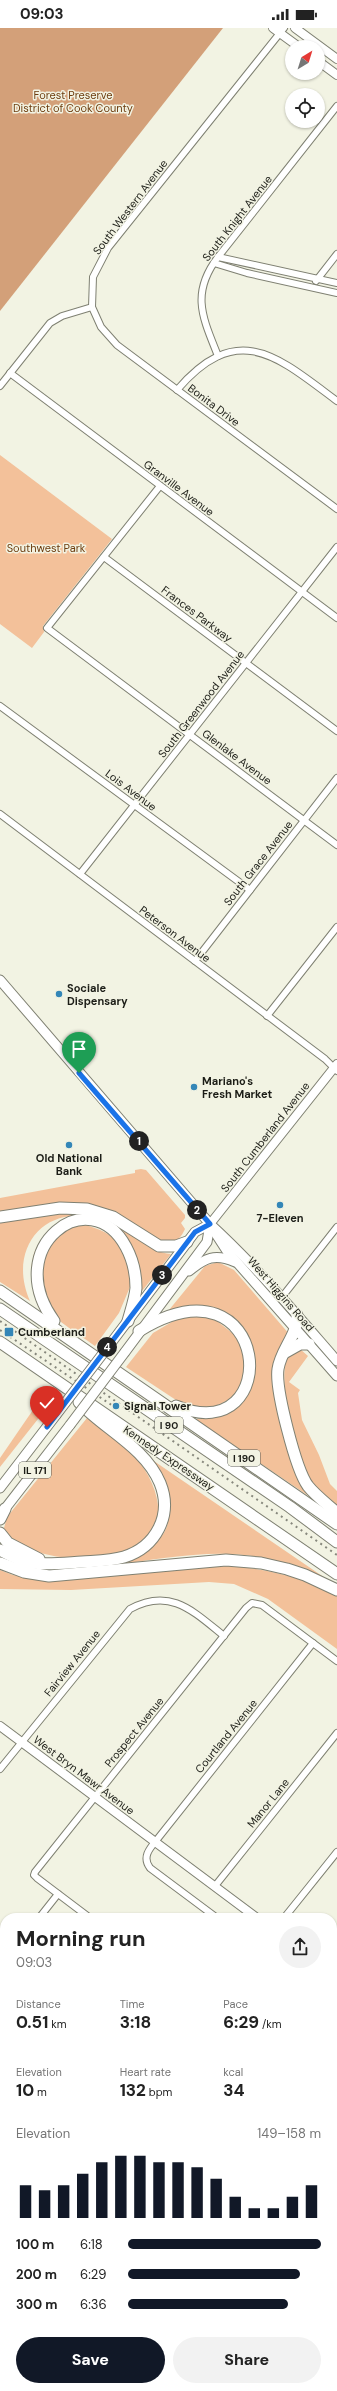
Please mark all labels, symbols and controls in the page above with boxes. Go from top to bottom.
text: 09:03 [20,4,64,24]
north arrow [285,40,325,80]
map controls [285,40,325,128]
park label: Forest Preserve District of Cook County [13,88,133,115]
button: locate [285,88,325,128]
street label: South Western Avenue [90,157,170,257]
street label: South Knight Avenue [199,172,275,264]
street label: Bonita Drive [185,381,243,429]
street label: Granville Avenue [141,457,217,519]
park label: Southwest Park [7,541,86,555]
street label: Frances Parkway [159,583,235,645]
street label: South Greenwood Avenue [155,648,247,760]
street label: Glenlake Avenue [199,726,275,788]
street label: Lois Avenue [103,766,159,814]
street label: South Grace Avenue [220,818,296,908]
street label: Peterson Avenue [137,903,213,965]
place label: Sociale Dispensary [67,981,128,1008]
marker: Sociale Dispensary [54,989,64,999]
pin [62,1032,96,1073]
icon: arrive [68,1038,90,1060]
place label: Mariano's Fresh Market [202,1074,273,1101]
street label: South Cumberland Avenue [218,1079,312,1195]
marker: Mariano's Fresh Market [189,1082,199,1092]
pin: 1 [129,1131,149,1151]
text: 1 [137,1134,141,1148]
marker: Old National Bank [64,1140,74,1150]
place label: Old National Bank [36,1151,102,1178]
pin: 2 [187,1200,207,1220]
marker: 7-Eleven [275,1200,285,1210]
text: 2 [194,1203,200,1217]
place label: 7-Eleven [256,1211,304,1225]
street label: West Higgins Road [245,1254,317,1334]
pin: 3 [152,1265,172,1285]
text: 3 [159,1268,165,1282]
place label: Cumberland [18,1325,85,1339]
marker: Cumberland [3,1326,15,1338]
pin: 4 [97,1337,117,1357]
text: 4 [103,1340,111,1354]
pin [30,1386,64,1427]
icon: check [36,1392,58,1414]
place label: Signal Tower [124,1399,192,1413]
marker: Signal Tower [111,1401,121,1411]
road number: I 90 [155,1417,183,1433]
street label: Kennedy Expressway [121,1422,217,1494]
road number: I 190 [228,1450,260,1466]
road number: IL 171 [19,1462,51,1478]
street label: Fairview Avenue [41,1627,103,1699]
street label: Prospect Avenue [101,1694,167,1770]
street label: Courtland Avenue [192,1696,260,1776]
street label: West Bryn Mawr Avenue [31,1732,137,1818]
street label: Manor Lane [244,1776,292,1830]
text: Morning run [16,1924,146,1953]
button: share [279,1926,321,1968]
text: 09:03 [16,1954,52,1971]
text: Distance [16,1997,61,2011]
text: Time [120,1997,145,2011]
text: Pace [223,1997,248,2011]
text: 0.51 [16,2011,48,2033]
text: 3:18 [120,2011,151,2033]
text: 6:29 [223,2011,259,2033]
text: km [48,2017,67,2031]
text: /km [259,2017,282,2031]
text: Elevation [16,2065,62,2079]
text: Heart rate [120,2065,171,2079]
text: kcal [223,2065,243,2079]
text: 10 [16,2079,34,2101]
text: 132 [120,2079,146,2101]
text: 34 [223,2079,245,2101]
text: m [34,2085,47,2099]
text: bpm [146,2085,172,2099]
text: Elevation [16,2125,70,2142]
text: 149–158 m [257,2125,321,2142]
text: 100 m [16,2236,54,2253]
text: 6:18 [80,2236,103,2253]
text: 200 m [16,2266,57,2283]
text: 6:29 [80,2266,106,2283]
text: 300 m [16,2296,57,2313]
text: 6:36 [80,2296,107,2313]
button: Save [16,2337,165,2383]
button: Share [173,2337,321,2383]

